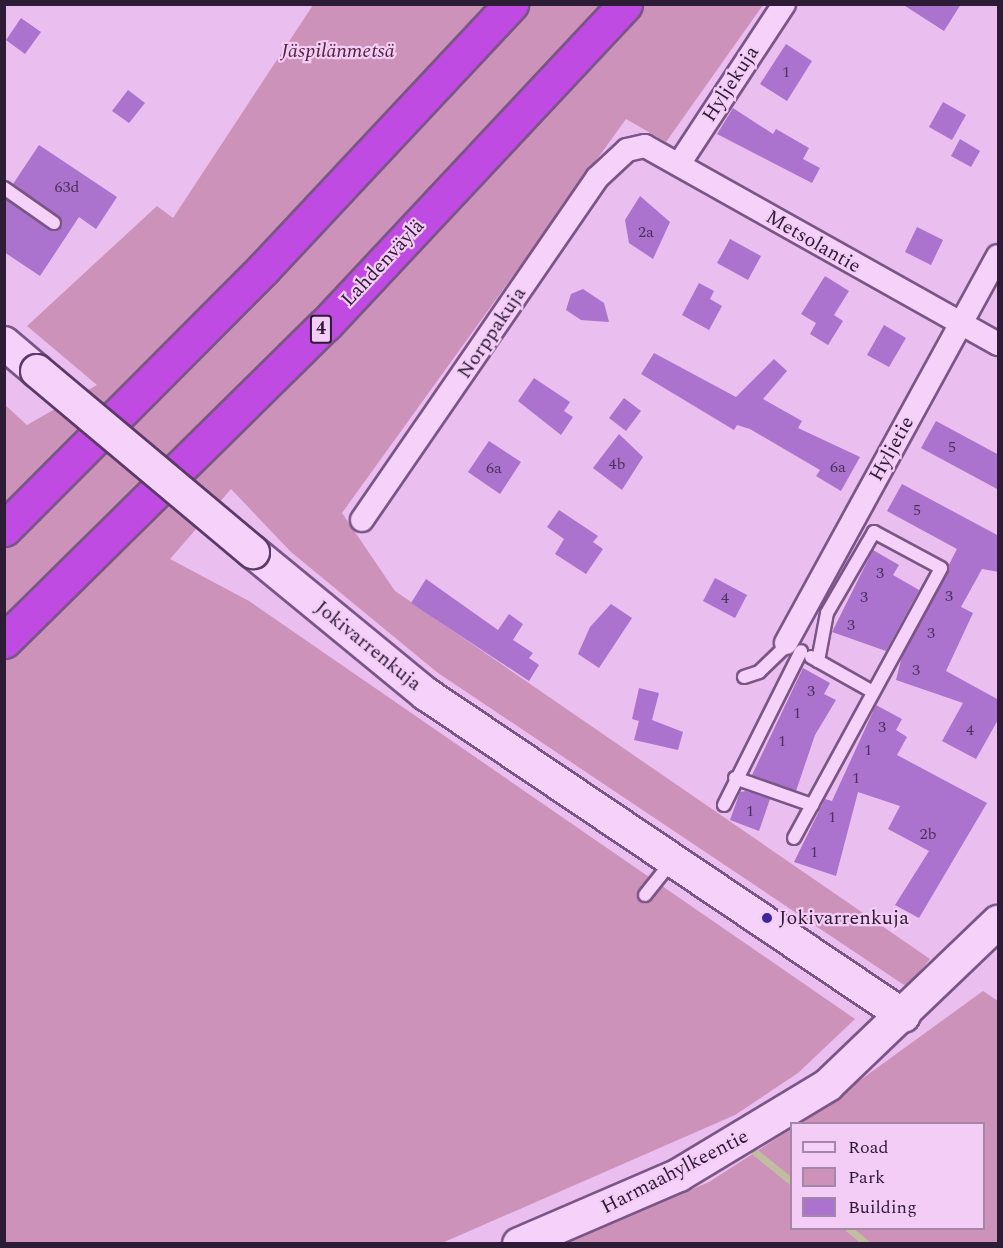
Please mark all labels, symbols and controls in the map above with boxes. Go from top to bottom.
park label: Jäspilänmetsä [281,39,395,63]
street label: Hyljekuja [698,41,764,127]
house number: 1 [782,62,790,82]
house number: 63d [55,177,79,197]
street label: Metsolantie [761,205,865,279]
street label: Lahdenväylä [336,214,430,312]
house number: 2a [638,222,654,242]
street label: Norppakuja [453,283,531,383]
road number: 4 [309,314,333,344]
street label: Hyljetie [864,412,920,486]
house number: 5 [948,437,956,457]
house number: 4b [609,454,625,474]
house number: 6a [830,457,846,477]
house number: 6a [486,458,502,478]
house number: 5 [913,500,921,520]
house number: 3 [876,563,884,583]
house number: 3 [945,586,953,606]
house number: 3 [860,587,868,607]
house number: 4 [721,588,729,608]
street label: Jokivarrenkuja [310,596,426,696]
house number: 3 [847,615,855,635]
house number: 3 [927,623,935,643]
house number: 3 [912,660,920,680]
house number: 3 [807,681,815,701]
house number: 1 [793,703,801,723]
house number: 3 [878,717,886,737]
house number: 4 [966,720,974,740]
house number: 1 [778,731,786,751]
house number: 1 [864,740,872,760]
house number: 1 [852,768,860,788]
house number: 1 [746,801,754,821]
house number: 1 [828,807,836,827]
house number: 2b [920,824,936,844]
house number: 1 [810,842,818,862]
place label: Jokivarrenkuja [779,906,909,930]
marker: Jokivarrenkuja [760,911,774,925]
legend [790,1122,985,1230]
street label: Harmaahylkeentie [597,1124,753,1220]
text: Road [848,1134,889,1161]
text: Park [848,1164,885,1191]
text: Building [848,1194,917,1221]

